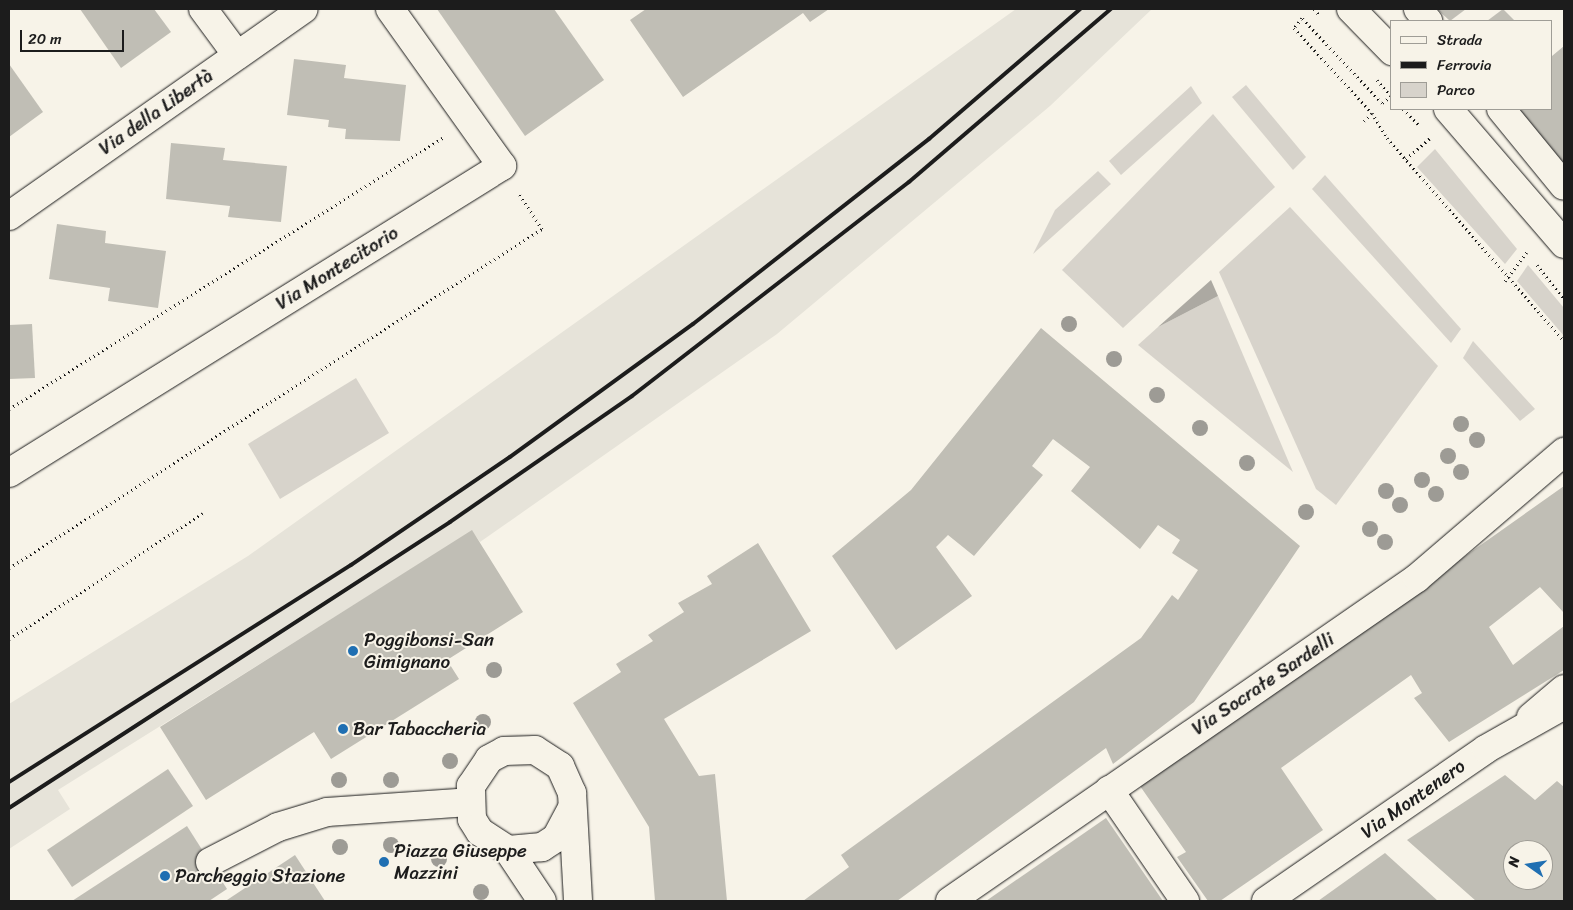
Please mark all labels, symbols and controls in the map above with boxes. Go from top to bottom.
scale bar [22,20,126,52]
legend [1390,20,1553,110]
text: 20 m [28,26,62,52]
text: Strada [1437,27,1482,53]
text: Ferrovia [1437,52,1491,78]
street label: Via della Libertà [94,64,218,160]
text: Parco [1437,77,1475,103]
street label: Via Montecitorio [272,221,402,315]
street label: Via Socrate Sardelli [1188,628,1338,740]
place label: Poggibonsi-San Gimignano [364,629,494,673]
marker: Poggibonsi-San Gimignano [346,644,360,658]
place label: Bar Tabaccheria [353,718,486,740]
marker: Bar Tabaccheria [337,723,349,735]
street label: Via Montenero [1357,755,1469,843]
place label: Piazza Giuseppe Mazzini [394,840,528,884]
north arrow [1503,840,1553,890]
text: N [1501,854,1527,869]
marker: Piazza Giuseppe Mazzini [378,856,390,868]
place label: Parcheggio Stazione [175,865,346,887]
marker: Parcheggio Stazione [159,870,171,882]

